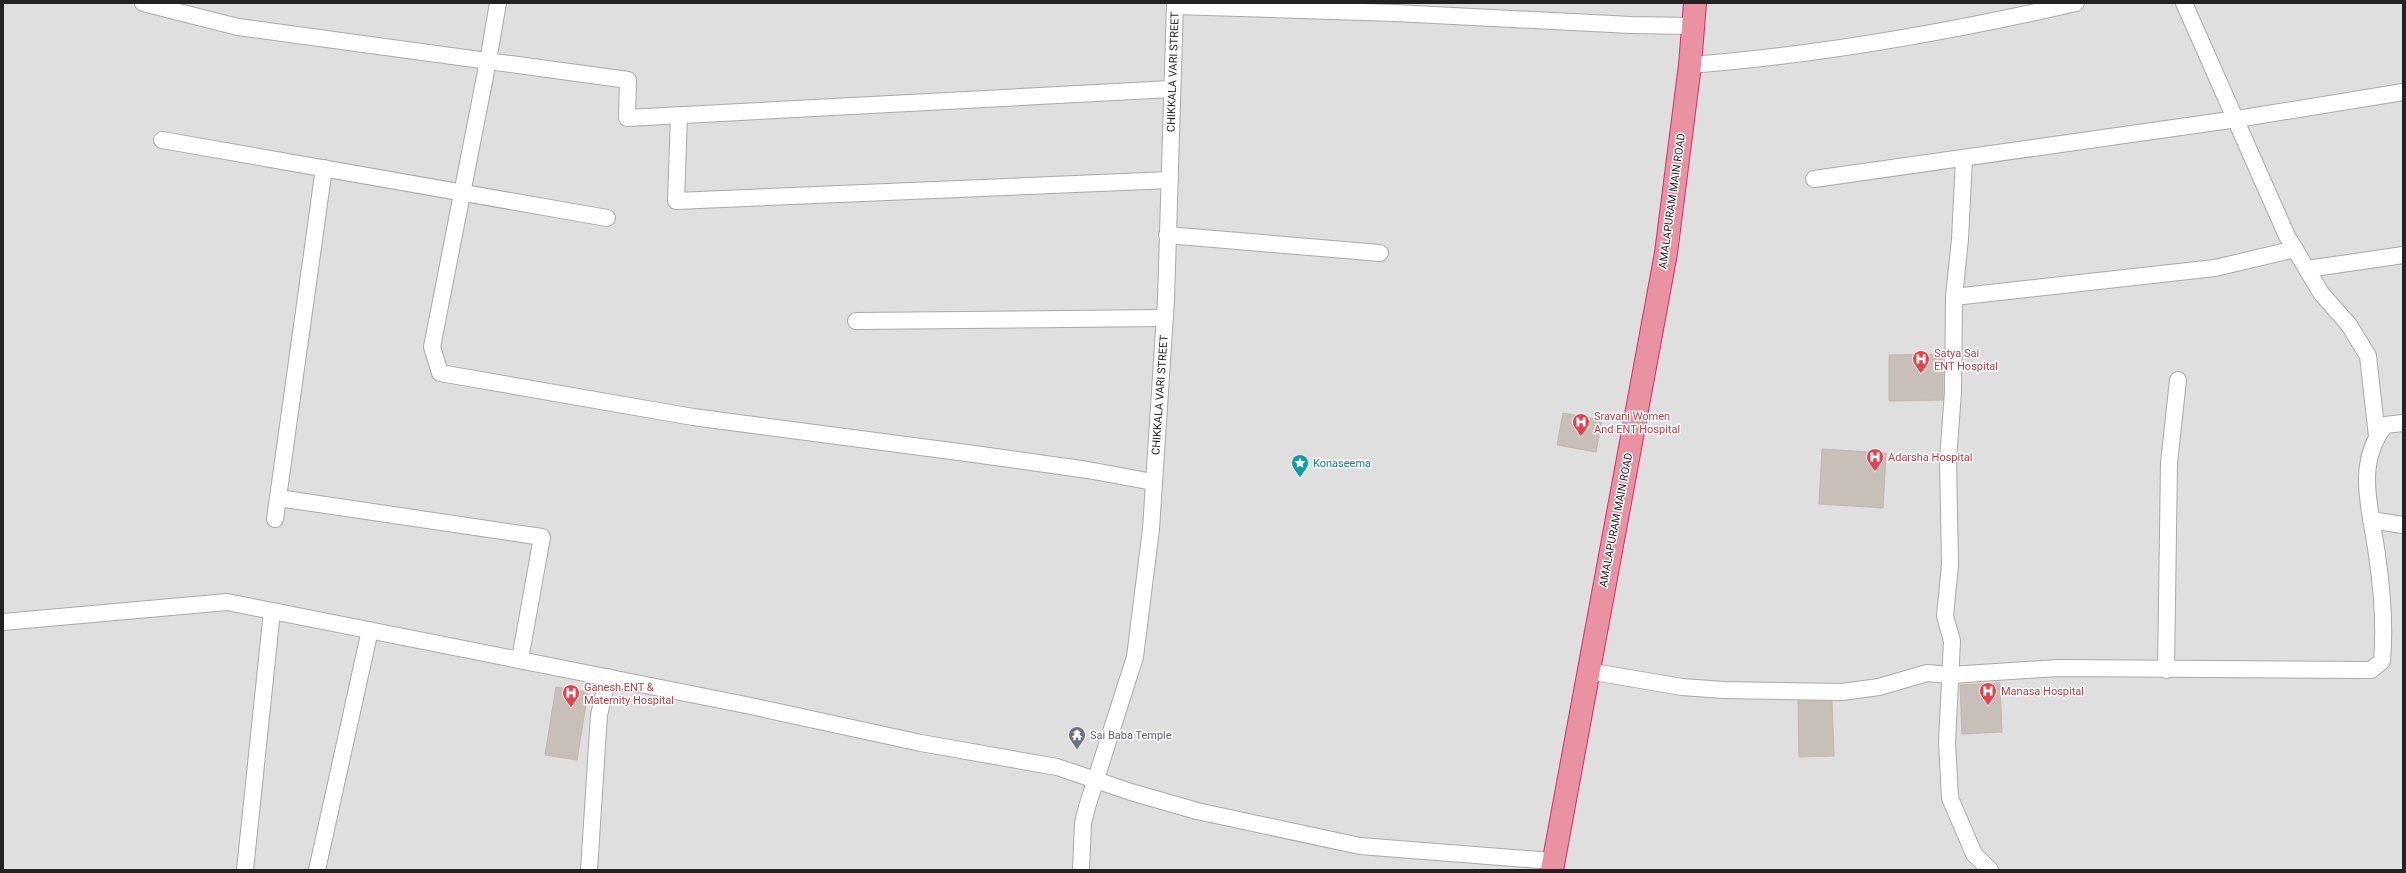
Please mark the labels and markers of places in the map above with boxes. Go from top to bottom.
place label: Satya Sai ENT Hospital [1934,347,1998,373]
hospital icon: Satya Sai ENT Hospital [1911,349,1931,374]
place label: Sravani Women And ENT Hospital [1594,410,1680,436]
hospital icon: Sravani Women And ENT Hospital [1571,412,1591,437]
hospital icon: Adarsha Hospital [1865,447,1885,472]
place label: Adarsha Hospital [1888,451,1972,464]
place icon: Konaseema [1290,453,1310,478]
place label: Konaseema [1313,457,1371,470]
place label: Ganesh ENT & Maternity Hospital [584,681,674,707]
hospital icon: Manasa Hospital [1978,681,1998,706]
hospital icon: Ganesh ENT & Maternity Hospital [561,683,581,708]
place label: Manasa Hospital [2001,685,2084,698]
temple icon: Sai Baba Temple [1067,725,1087,750]
place label: Sai Baba Temple [1090,729,1172,742]

